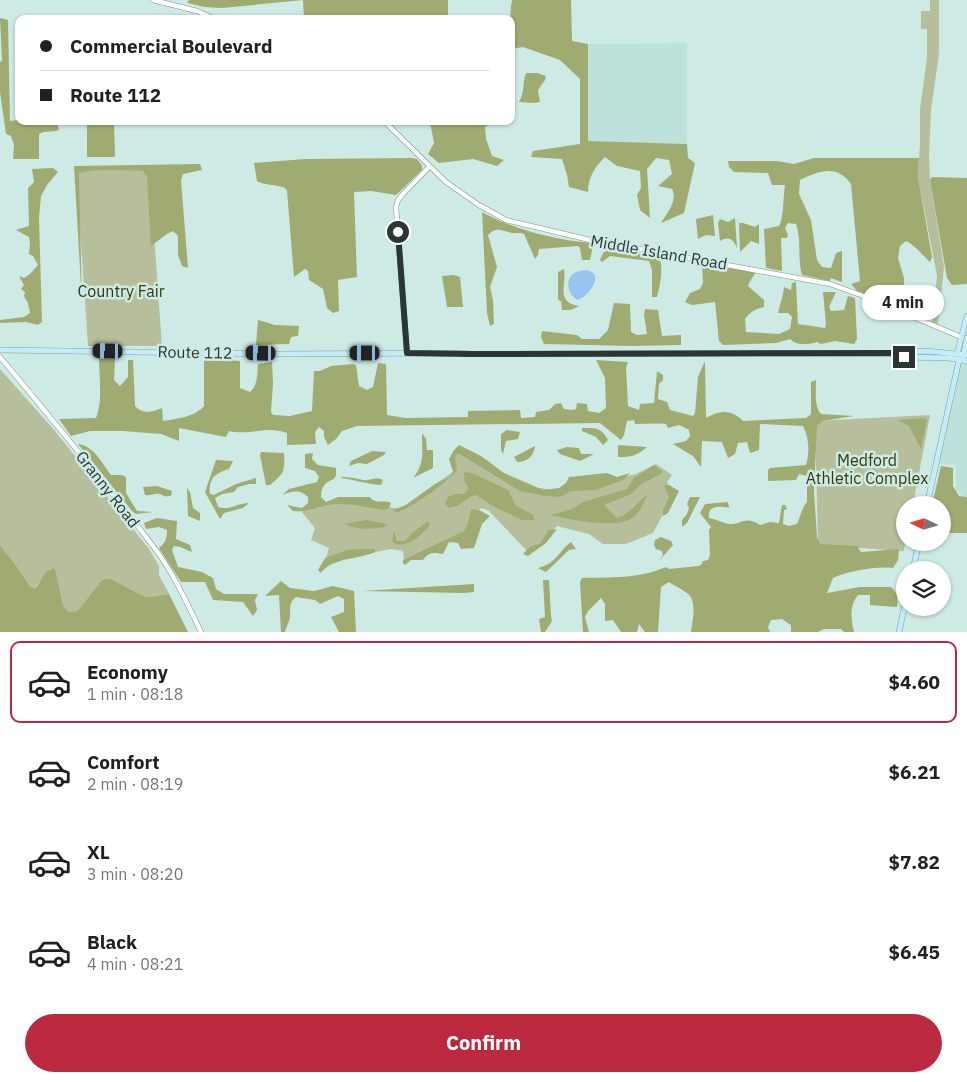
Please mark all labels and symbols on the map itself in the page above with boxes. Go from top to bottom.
route start [387,221,409,243]
street label: Middle Island Road [589,230,729,274]
park label: Country Fair [77,281,165,301]
callout: 4 min [863,284,945,320]
street label: Route 112 [157,341,233,363]
car [92,343,123,359]
car [245,345,276,361]
car [350,346,380,361]
route end [893,346,915,368]
street label: Granny Road [72,447,144,531]
park label: Medford Athletic Complex [806,450,928,488]
north arrow [896,496,951,551]

